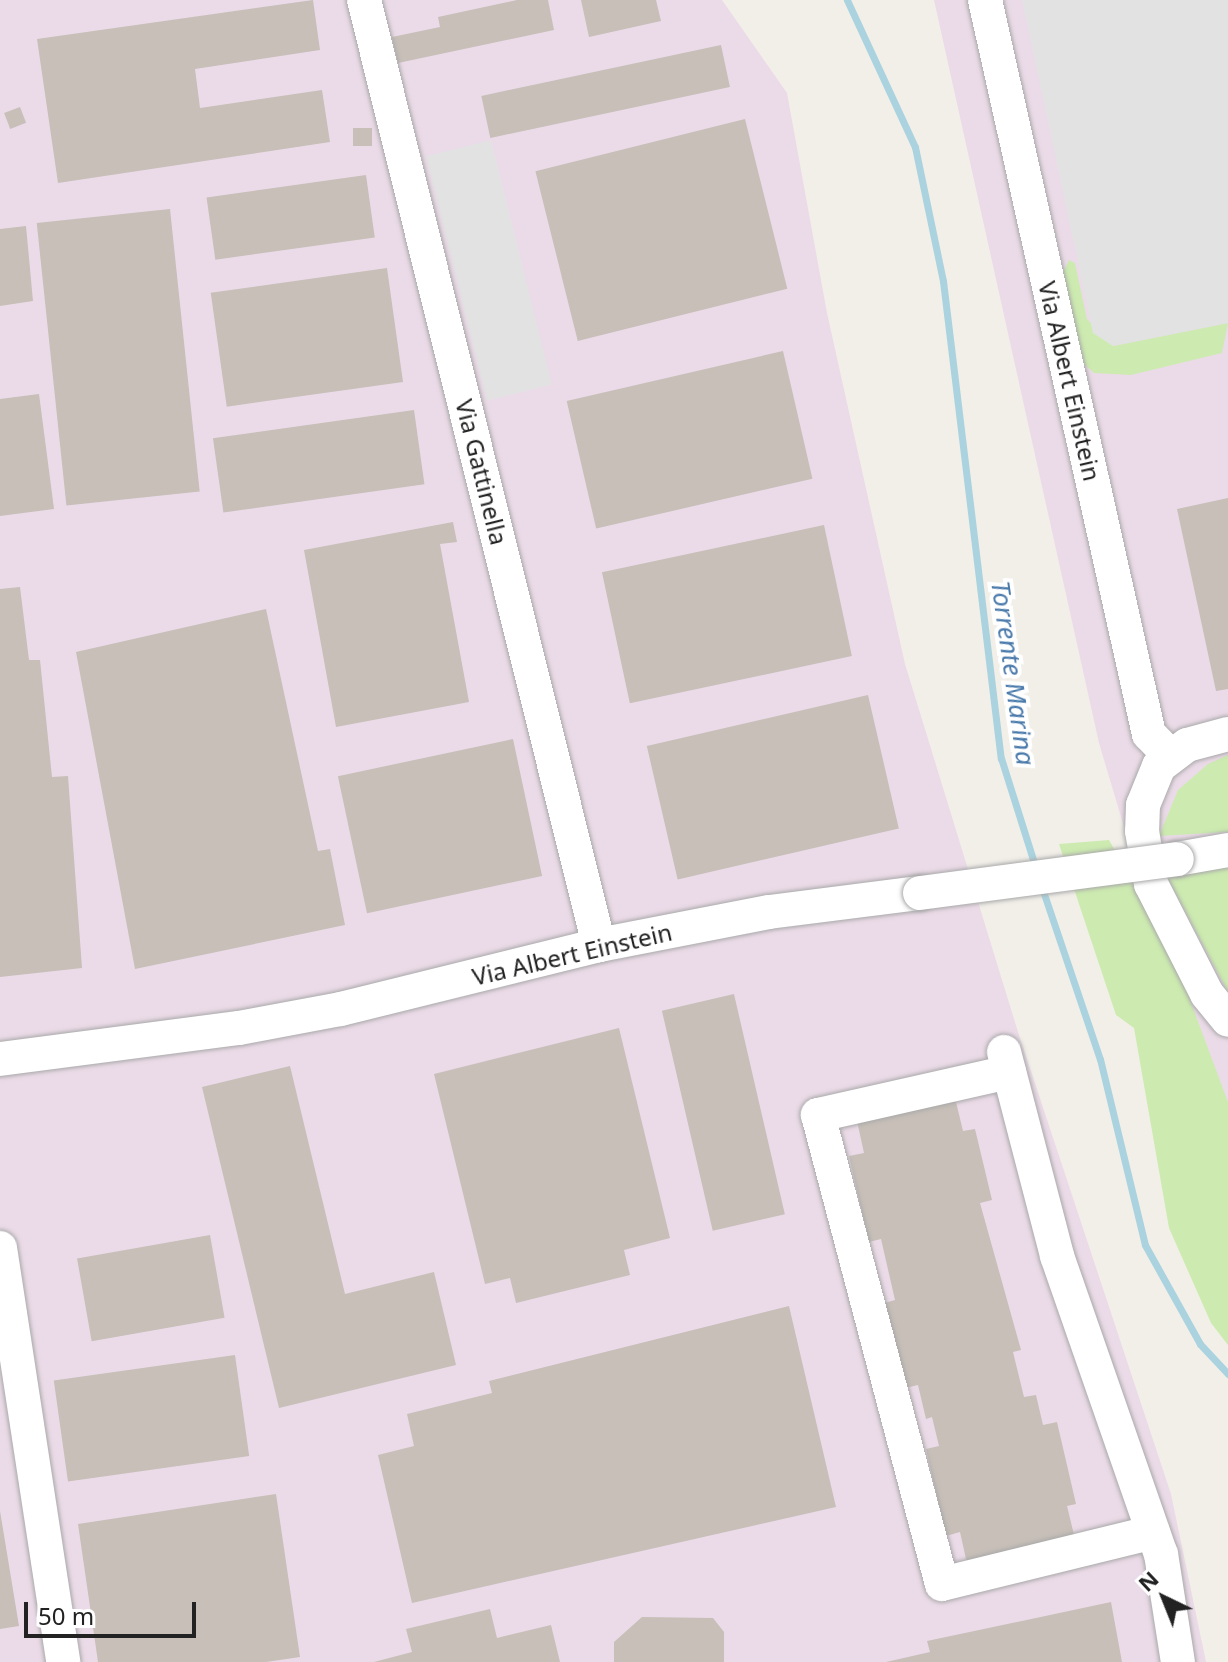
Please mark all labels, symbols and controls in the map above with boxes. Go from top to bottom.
street label: Via Albert Einstein [1033,278,1107,484]
street label: Via Gattinella [450,396,514,548]
water label: Torrente Marina [985,579,1041,767]
street label: Via Albert Einstein [469,917,675,991]
north arrow [1124,1558,1204,1638]
text: N [1131,1563,1164,1598]
scale bar [28,1586,200,1636]
text: 50 m [38,1599,94,1632]

